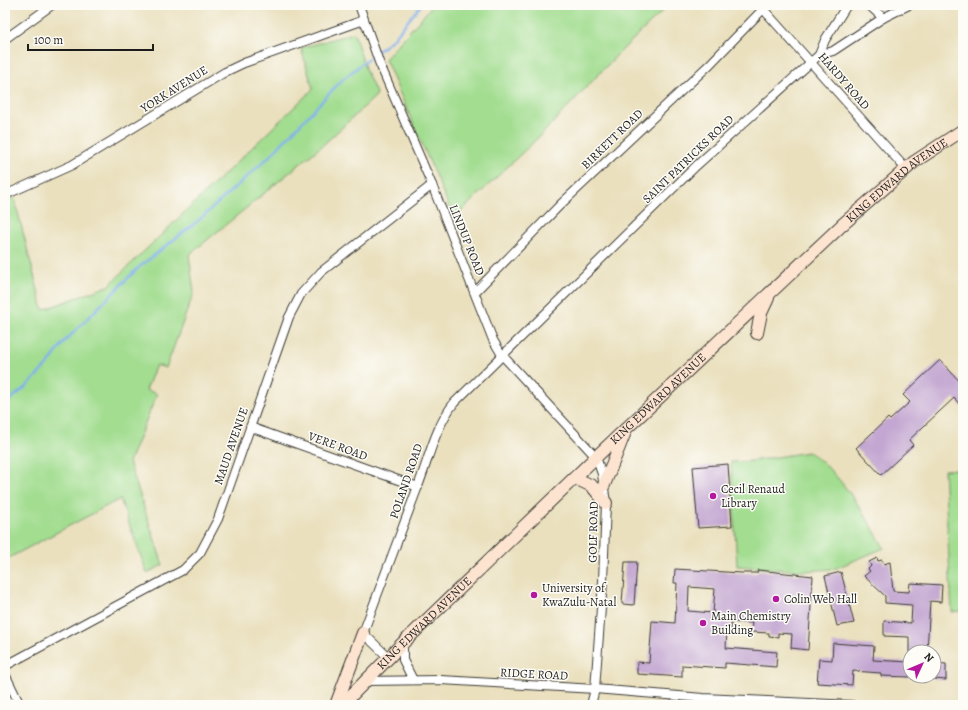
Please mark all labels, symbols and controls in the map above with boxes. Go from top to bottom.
scale bar [28,26,153,52]
text: 100 m [34,32,63,48]
street label: HARDY ROAD [815,49,873,113]
street label: YORK AVENUE [136,62,211,117]
street label: BIRKETT ROAD [578,105,646,173]
street label: SAINT PATRICKS ROAD [639,111,737,207]
street label: KING EDWARD AVENUE [842,134,951,226]
street label: LINDUP ROAD [445,202,489,278]
street label: KING EDWARD AVENUE [606,349,709,448]
street label: MAUD AVENUE [210,405,252,487]
street label: VERE ROAD [305,428,370,464]
street label: POLAND ROAD [386,441,426,521]
place label: Cecil Renaud Library [721,481,785,511]
marker: Cecil Renaud Library [708,491,718,501]
street label: GOLF ROAD [584,501,602,563]
street label: KING EDWARD AVENUE [373,573,475,673]
place label: University of KwaZulu-Natal [542,580,616,610]
marker: University of KwaZulu-Natal [529,590,539,600]
place label: Colin Web Hall [784,591,857,607]
marker: Colin Web Hall [771,594,781,604]
place label: Main Chemistry Building [711,608,791,638]
marker: Main Chemistry Building [698,618,708,628]
north arrow [902,644,942,684]
text: N [921,649,937,665]
street label: RIDGE ROAD [499,664,569,684]

